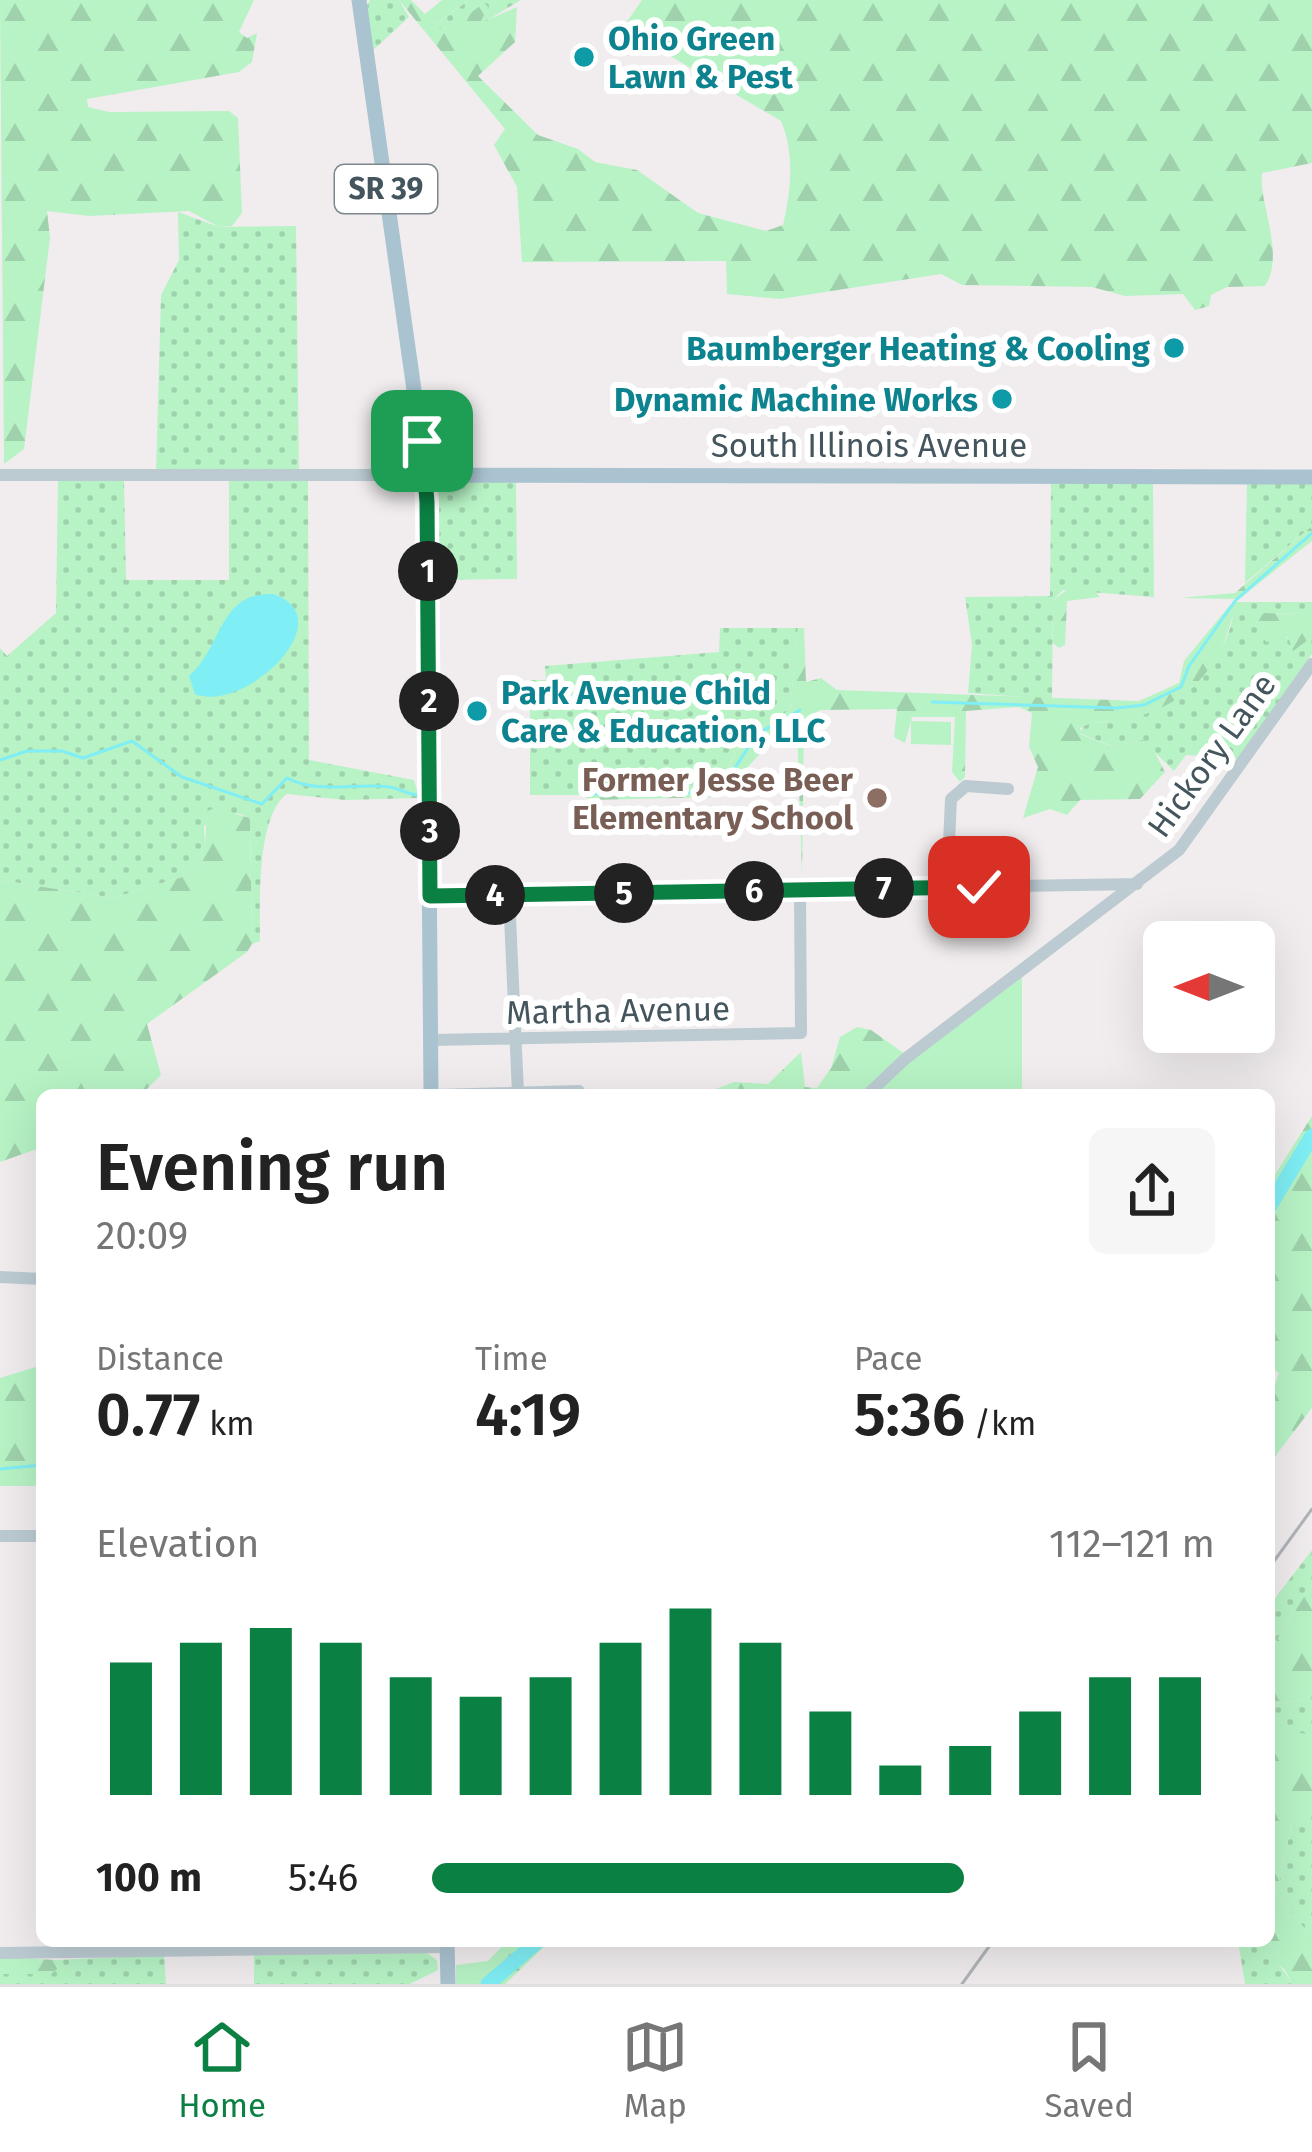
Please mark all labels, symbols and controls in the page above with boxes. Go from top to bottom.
place label: Ohio Green Lawn & Pest [608,19,794,97]
marker: Ohio Green Lawn & Pest [571,44,597,70]
road number: SR 39 [335,165,437,213]
place label: Baumberger Heating & Cooling [686,329,1151,369]
marker: Baumberger Heating & Cooling [1161,335,1187,361]
place label: Dynamic Machine Works [614,380,978,420]
marker: Dynamic Machine Works [989,386,1015,412]
pin [371,390,473,492]
icon: arrive [389,408,455,474]
street label: South Illinois Avenue [711,426,1027,466]
pin: 1 [398,541,458,601]
text: 1 [420,551,436,591]
street label: Hickory Lane [1139,666,1285,845]
pin: 2 [399,671,459,731]
place label: Park Avenue Child Care & Education, LLC [501,673,825,751]
text: 2 [420,681,438,721]
marker: Park Avenue Child Care & Education, LLC [464,698,490,724]
place label: Former Jesse Beer Elementary School [572,760,854,838]
marker: Former Jesse Beer Elementary School [864,785,890,811]
pin: 3 [400,801,460,861]
text: 3 [421,811,439,851]
pin [928,836,1030,938]
icon: check [946,854,1012,920]
pin: 7 [854,858,914,918]
pin: 6 [724,861,784,921]
pin: 5 [594,863,654,923]
pin: 4 [465,865,525,925]
text: 7 [876,868,892,908]
text: 6 [745,871,763,911]
text: 5 [615,873,633,913]
text: 4 [486,875,504,915]
north arrow [1143,921,1275,1053]
map controls [1143,921,1275,1053]
street label: Martha Avenue [506,989,730,1033]
text: Evening run [96,1128,448,1207]
button: share [1089,1128,1215,1254]
text: 20:09 [96,1213,188,1259]
text: Distance [96,1339,224,1379]
text: Time [475,1339,548,1379]
text: Pace [854,1339,922,1379]
text: 0.77 [96,1379,201,1451]
text: 4:19 [475,1379,581,1451]
text: 5:36 [854,1379,965,1451]
text: km [201,1404,255,1444]
text: /km [965,1404,1036,1444]
text: Elevation [96,1521,259,1567]
text: 112–121 m [1049,1521,1215,1567]
text: 100 m [96,1855,202,1901]
text: 5:46 [288,1855,358,1901]
tab: Home [178,2014,266,2126]
tab: Map [622,2014,688,2126]
tab: Saved [1045,2014,1134,2126]

